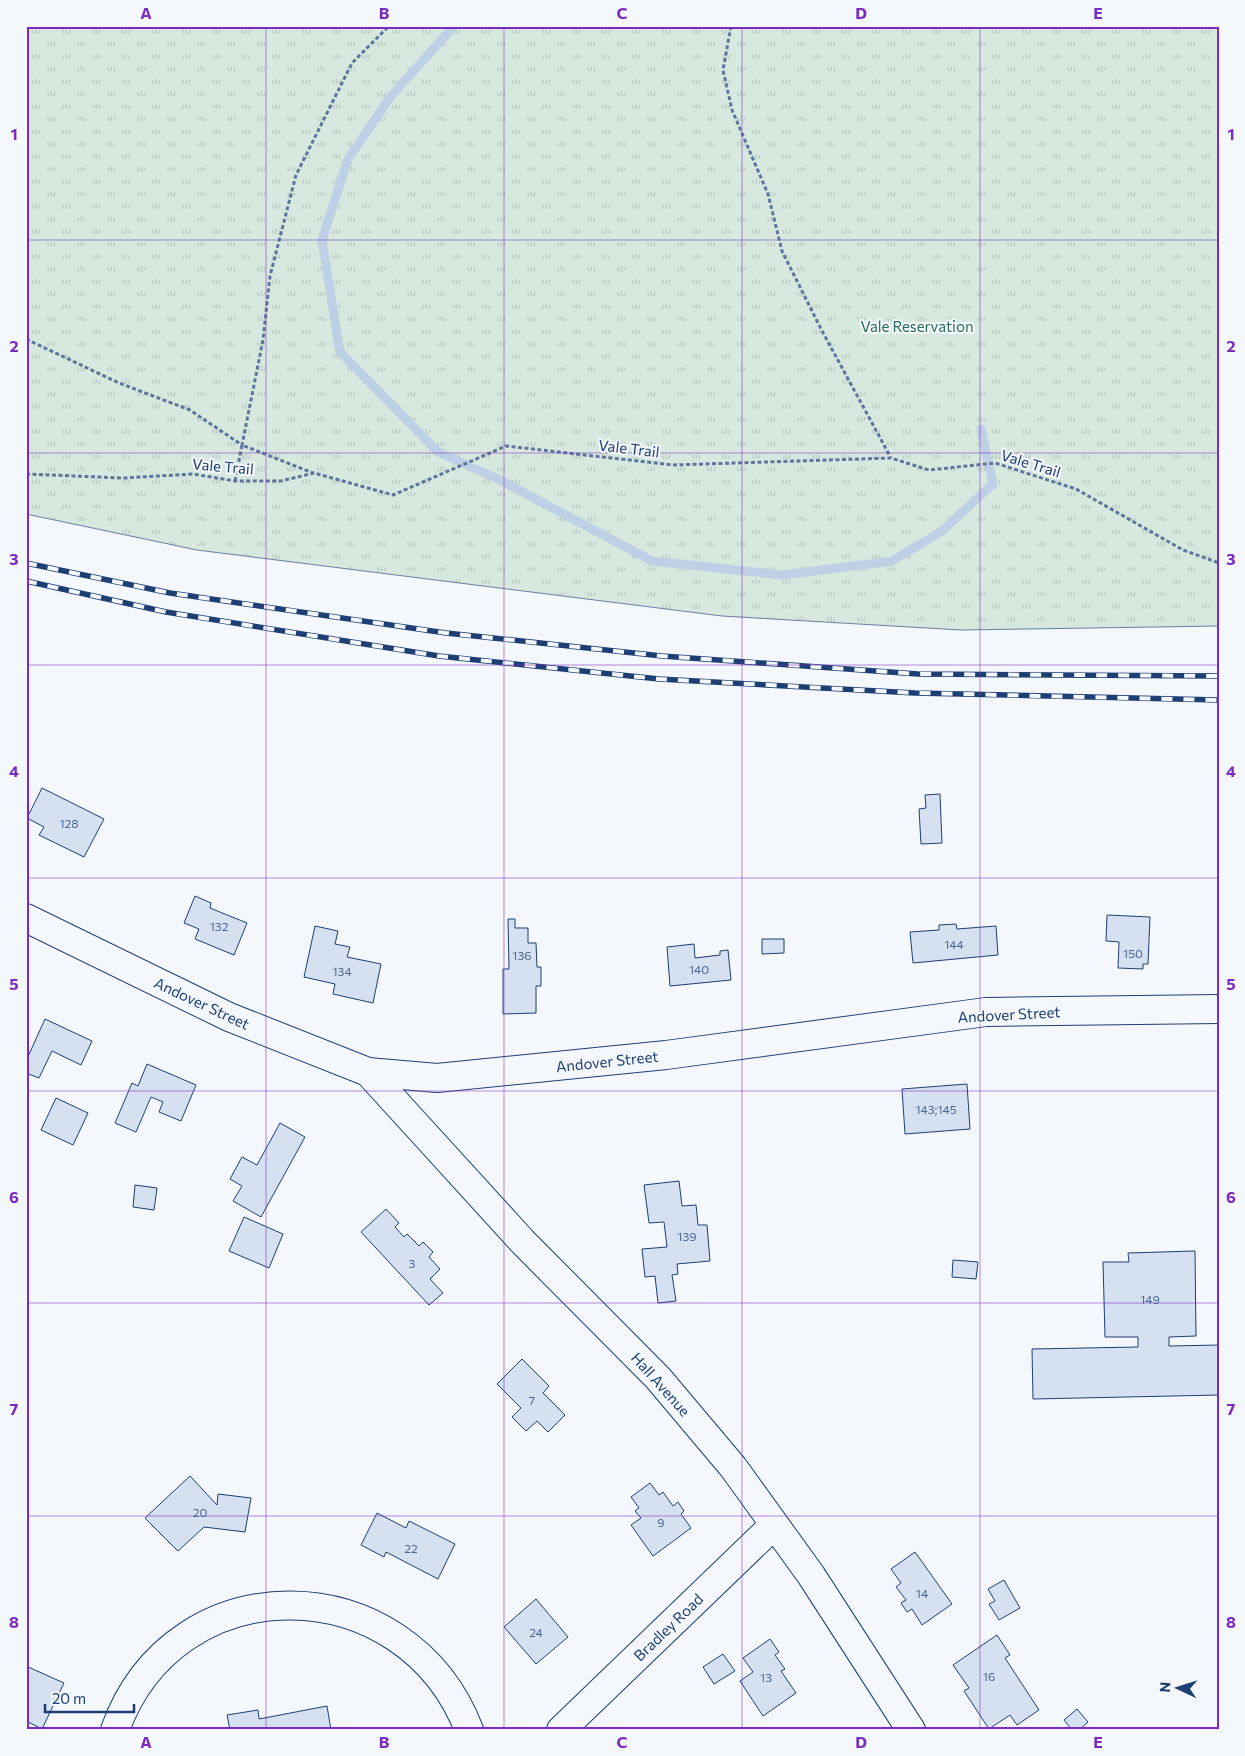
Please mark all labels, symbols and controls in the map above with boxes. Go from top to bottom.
text: A [140,3,152,22]
text: B [379,3,390,22]
text: C [617,3,628,22]
text: D [855,3,867,22]
text: E [1093,3,1103,22]
text: 1 [10,124,18,143]
text: 1 [1227,124,1235,143]
park label: Vale Reservation [860,317,974,335]
text: 2 [9,336,19,355]
text: 2 [1226,336,1236,355]
street label: Vale Trail [597,435,661,461]
street label: Vale Trail [999,445,1063,481]
street label: Vale Trail [191,454,255,478]
text: 3 [9,549,19,568]
text: 3 [1226,549,1236,568]
text: 4 [9,761,19,780]
text: 4 [1226,761,1236,780]
house number: 128 [59,816,79,830]
house number: 132 [210,919,229,933]
house number: 144 [944,937,964,951]
house number: 150 [1123,946,1143,960]
house number: 136 [512,948,532,962]
house number: 140 [689,962,709,976]
house number: 134 [332,964,352,978]
street label: Andover Street [152,973,252,1033]
text: 5 [9,974,19,993]
text: 5 [1226,974,1236,993]
street label: Andover Street [957,1002,1061,1026]
street label: Andover Street [555,1047,659,1075]
house number: 143;145 [915,1102,957,1117]
text: 6 [9,1187,19,1206]
text: 6 [1226,1187,1236,1206]
house number: 139 [677,1229,697,1243]
house number: 3 [409,1256,416,1270]
house number: 149 [1140,1292,1160,1306]
street label: Hall Avenue [628,1348,694,1420]
house number: 7 [529,1393,535,1407]
text: 7 [10,1399,19,1418]
text: 7 [1227,1399,1236,1418]
house number: 20 [193,1505,207,1519]
house number: 9 [657,1515,665,1529]
house number: 22 [404,1541,418,1555]
house number: 14 [916,1586,928,1600]
street label: Bradley Road [630,1590,706,1664]
text: 8 [9,1612,19,1631]
text: 8 [1226,1612,1236,1631]
house number: 24 [529,1625,543,1639]
north arrow [1152,1664,1202,1714]
house number: 16 [983,1669,995,1683]
house number: 13 [760,1670,772,1684]
scale bar [45,1681,134,1713]
text: N [1156,1681,1173,1693]
text: 20 m [52,1689,86,1707]
text: A [140,1732,152,1751]
text: B [379,1732,390,1751]
text: C [617,1732,628,1751]
text: D [855,1732,867,1751]
text: E [1093,1732,1103,1751]

